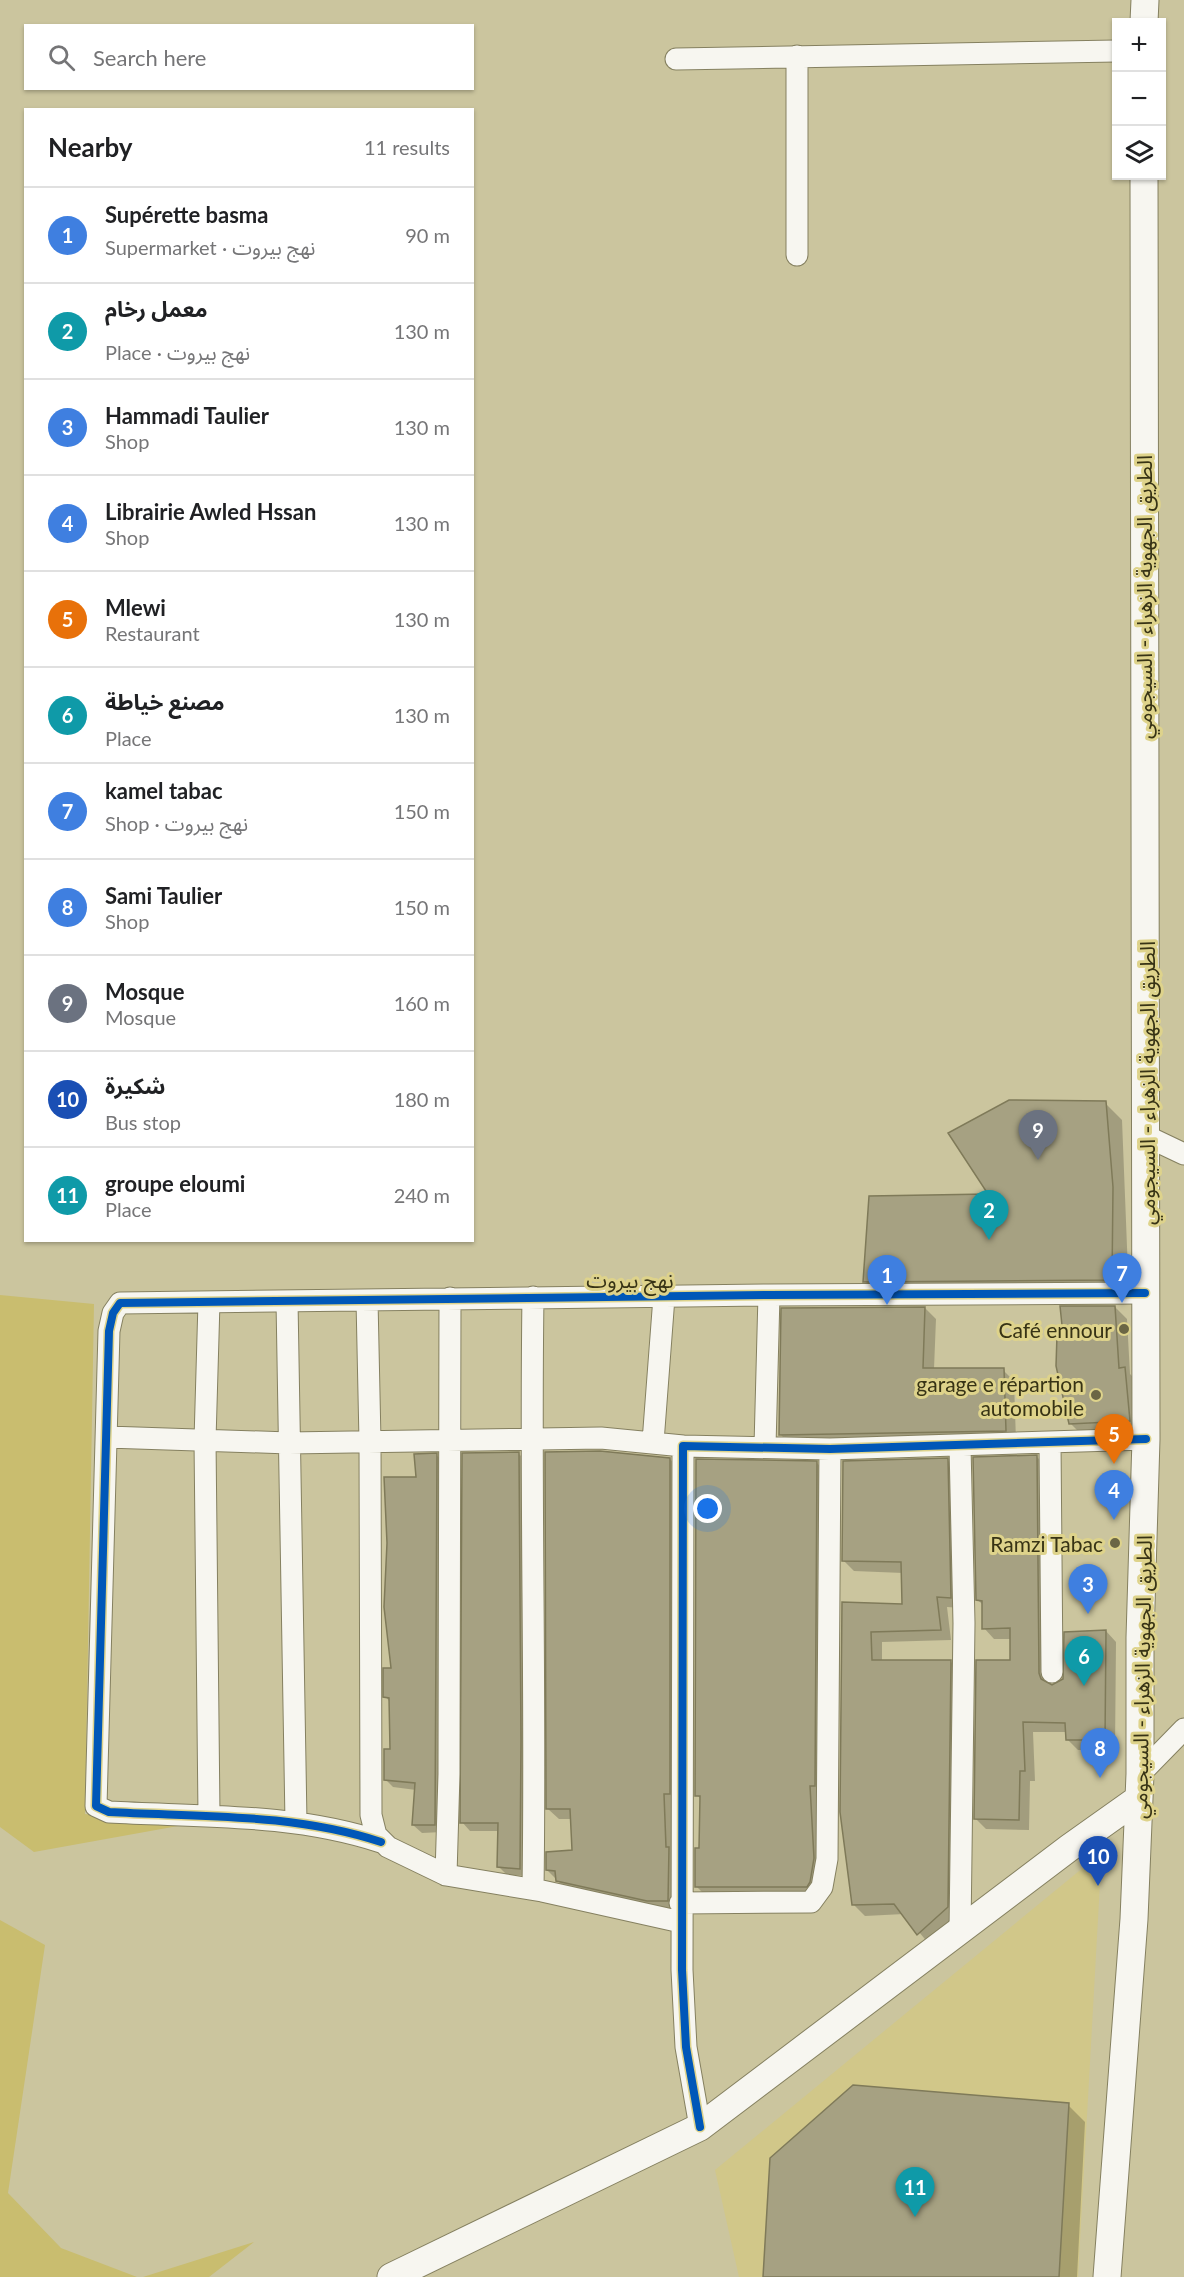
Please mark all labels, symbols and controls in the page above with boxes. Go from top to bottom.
map controls [1112,18,1166,180]
button: + [1112,18,1166,72]
search box [24,24,474,90]
icon: search [45,41,78,74]
text: Search here [93,44,206,71]
button: − [1112,72,1166,126]
button: layers [1112,126,1166,180]
text: Nearby [48,131,133,163]
text: 11 results [364,135,450,159]
text: Supérette basma [105,201,268,228]
text: 1 [62,223,73,247]
text: 90 m [405,223,450,247]
text: Supermarket · نهج بيروت [105,235,315,259]
text: معمل رخام [105,295,207,322]
text: 2 [62,319,73,343]
text: 130 m [394,319,450,343]
text: Place · نهج بيروت [105,340,250,364]
text: Hammadi Taulier [105,402,269,429]
text: 3 [62,415,73,439]
text: 130 m [394,415,450,439]
text: Shop [105,429,149,453]
street label: الطريق الجهوية الزهراء - السيجومي [1131,455,1160,739]
text: Librairie Awled Hssan [105,498,316,525]
text: 4 [62,511,73,535]
text: 130 m [394,511,450,535]
text: Shop [105,525,149,549]
text: Mlewi [105,594,166,621]
text: 5 [62,607,73,631]
text: 130 m [394,607,450,631]
text: Restaurant [105,621,200,645]
text: مصنع خياطة [105,688,225,715]
text: 6 [62,703,73,727]
text: 130 m [394,703,450,727]
text: Place [105,726,152,750]
text: kamel tabac [105,777,223,804]
text: 7 [62,799,73,823]
text: 150 m [394,799,450,823]
text: Shop · نهج بيروت [105,811,248,835]
text: Sami Taulier [105,882,222,909]
text: 8 [62,895,73,919]
text: 150 m [394,895,450,919]
text: Shop [105,909,149,933]
street label: الطريق الجهوية الزهراء - السيجومي [1134,941,1163,1225]
text: Mosque [105,978,184,1005]
text: 9 [62,991,73,1015]
text: 160 m [394,991,450,1015]
text: Mosque [105,1005,176,1029]
text: شكيرة [105,1072,165,1099]
text: 10 [56,1087,79,1111]
text: 180 m [394,1087,450,1111]
text: Bus stop [105,1110,181,1134]
pin: 9 [1018,1110,1058,1160]
text: groupe eloumi [105,1170,245,1197]
text: 11 [56,1183,79,1207]
text: 240 m [394,1183,450,1207]
pin: 2 [970,1190,1008,1240]
text: Place [105,1197,152,1221]
pin: 7 [1102,1254,1142,1303]
pin: 1 [868,1256,906,1305]
street label: نهج بيروت [586,1267,674,1296]
place label: Café ennour [998,1317,1112,1342]
marker: Café ennour [1117,1322,1131,1336]
place label: garage e répartion automobile [916,1371,1084,1420]
marker: garage e répartion automobile [1089,1388,1103,1402]
pin: 5 [1094,1414,1134,1464]
pin: 4 [1094,1470,1134,1520]
your location [693,1494,722,1523]
place label: Ramzi Tabac [990,1531,1103,1556]
street label: الطريق الجهوية الزهراء - السيجومي [1126,1535,1161,1819]
marker: Ramzi Tabac [1108,1536,1122,1550]
pin: 3 [1068,1564,1108,1614]
pin: 6 [1064,1636,1104,1686]
pin: 8 [1080,1728,1120,1778]
pin: 10 [1078,1836,1118,1886]
pin: 11 [896,2168,934,2217]

